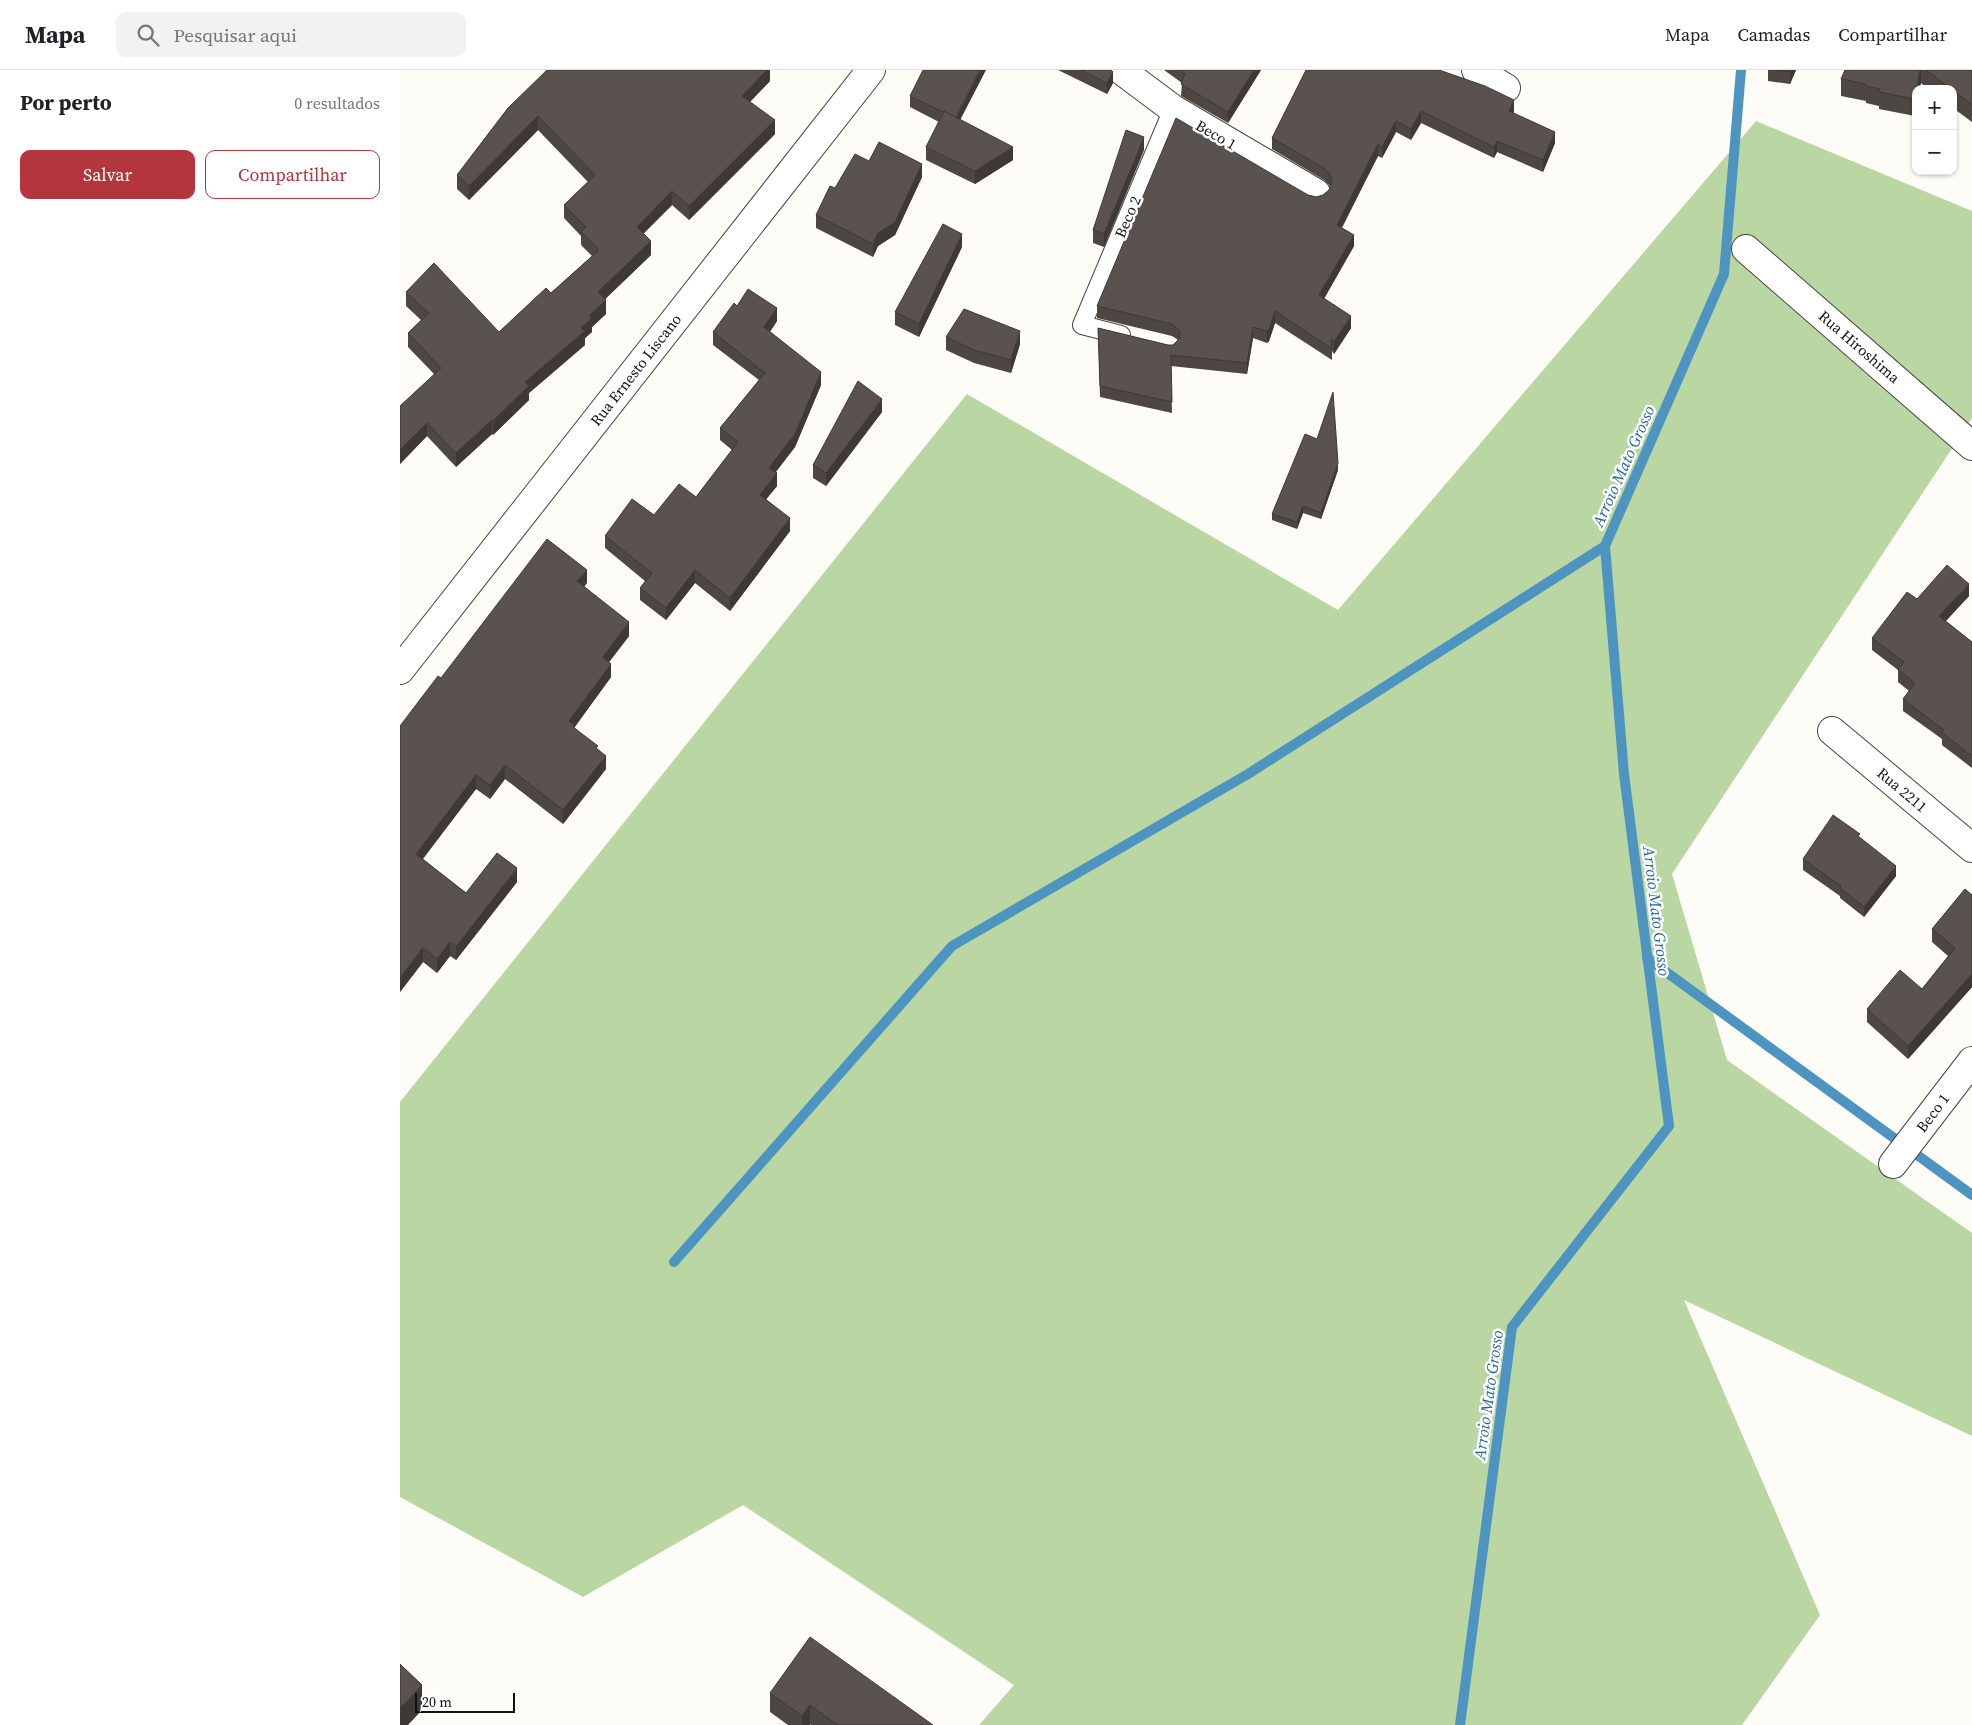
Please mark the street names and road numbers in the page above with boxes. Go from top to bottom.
street label: Beco 1 [1192,115,1240,155]
street label: Beco 2 [1109,193,1146,241]
street label: Rua Hiroshima [1814,306,1905,388]
street label: Rua Ernesto Liscano [585,309,686,430]
street label: Rua 2211 [1873,762,1932,817]
street label: Beco 1 [1911,1089,1954,1136]

